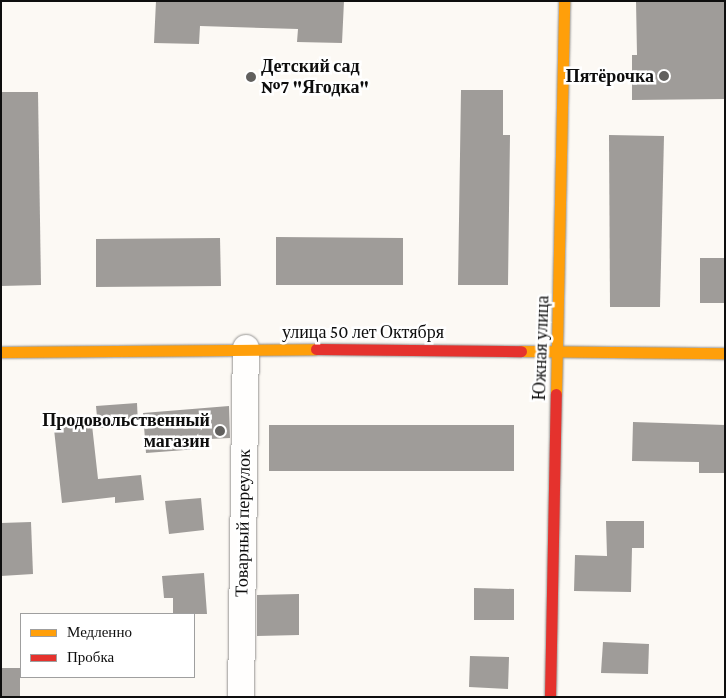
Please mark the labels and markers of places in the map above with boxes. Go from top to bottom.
place label: Детский сад №7 "Ягодка" [261,56,369,98]
place label: Пятёрочка [566,65,654,87]
marker: Пятёрочка [658,70,670,82]
marker: Детский сад №7 "Ягодка" [245,71,257,83]
place label: Продовольственный магазин [42,410,210,452]
marker: Продовольственный магазин [214,425,226,437]

